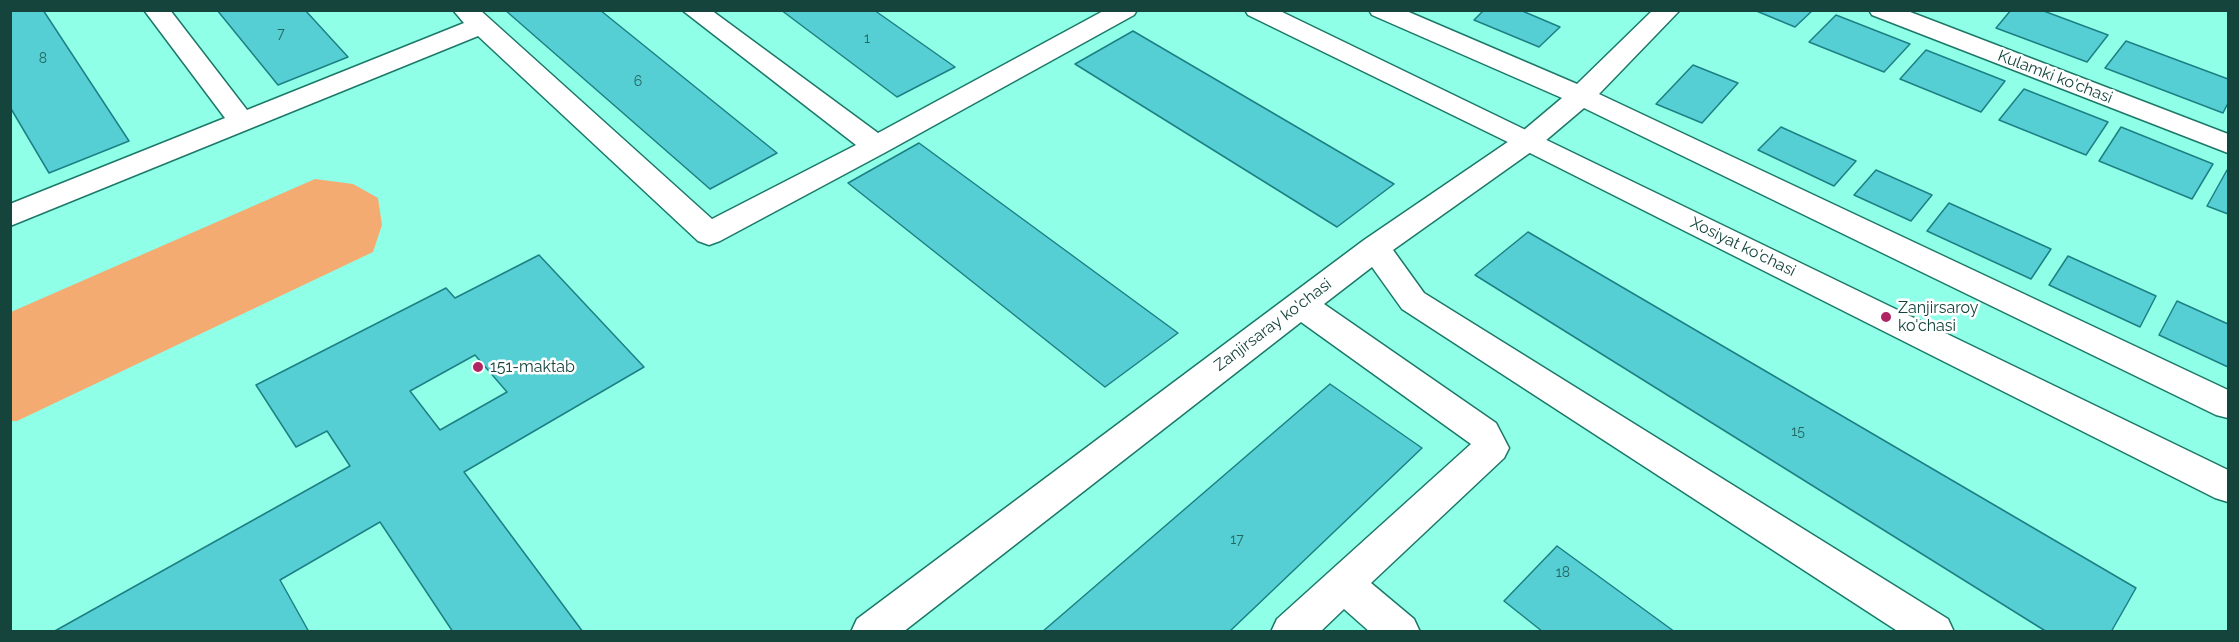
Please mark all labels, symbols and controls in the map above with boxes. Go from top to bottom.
house number: 7 [277,26,285,42]
house number: 1 [864,31,870,47]
street label: Kulamki ko'chasi [1995,46,2115,108]
house number: 8 [39,51,47,67]
house number: 6 [634,74,642,90]
street label: Xosiyat ko'chasi [1687,213,1799,281]
street label: Zanjirsaray ko'chasi [1211,275,1335,375]
place label: Zanjirsaroy ko'chasi [1898,298,1979,336]
marker: Zanjirsaroy ko'chasi [1879,310,1893,324]
place label: 151-maktab [490,357,575,377]
marker: 151-maktab [471,360,485,374]
house number: 15 [1791,424,1805,440]
house number: 17 [1230,532,1244,548]
house number: 18 [1556,565,1570,581]

